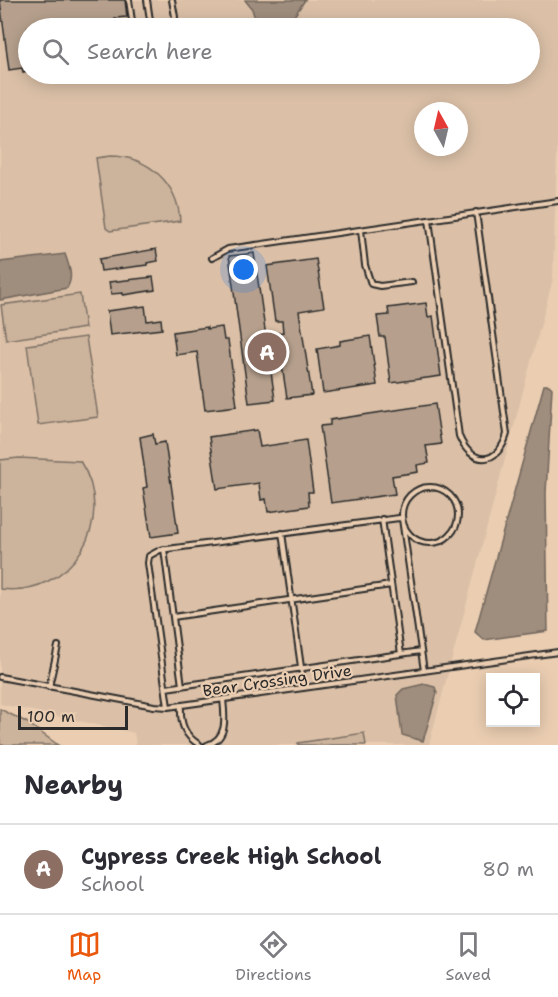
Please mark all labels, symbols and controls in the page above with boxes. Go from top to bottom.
search box [18,18,540,84]
icon: search [39,35,72,68]
text: Search here [87,37,213,66]
north arrow [414,102,468,156]
your location [229,255,258,284]
pin: A [248,330,286,374]
street label: Bear Crossing Drive [201,660,353,701]
map controls [486,673,540,727]
button: locate [486,673,540,727]
scale bar [18,703,128,730]
text: 100 m [27,706,75,727]
text: Nearby [24,767,123,802]
text: Cypress Creek High School [81,842,381,871]
text: A [36,856,51,882]
text: 80 m [482,856,534,882]
text: School [81,871,144,897]
tab: Map [67,928,101,985]
tab: Directions [235,928,312,985]
tab: Saved [446,928,491,985]

